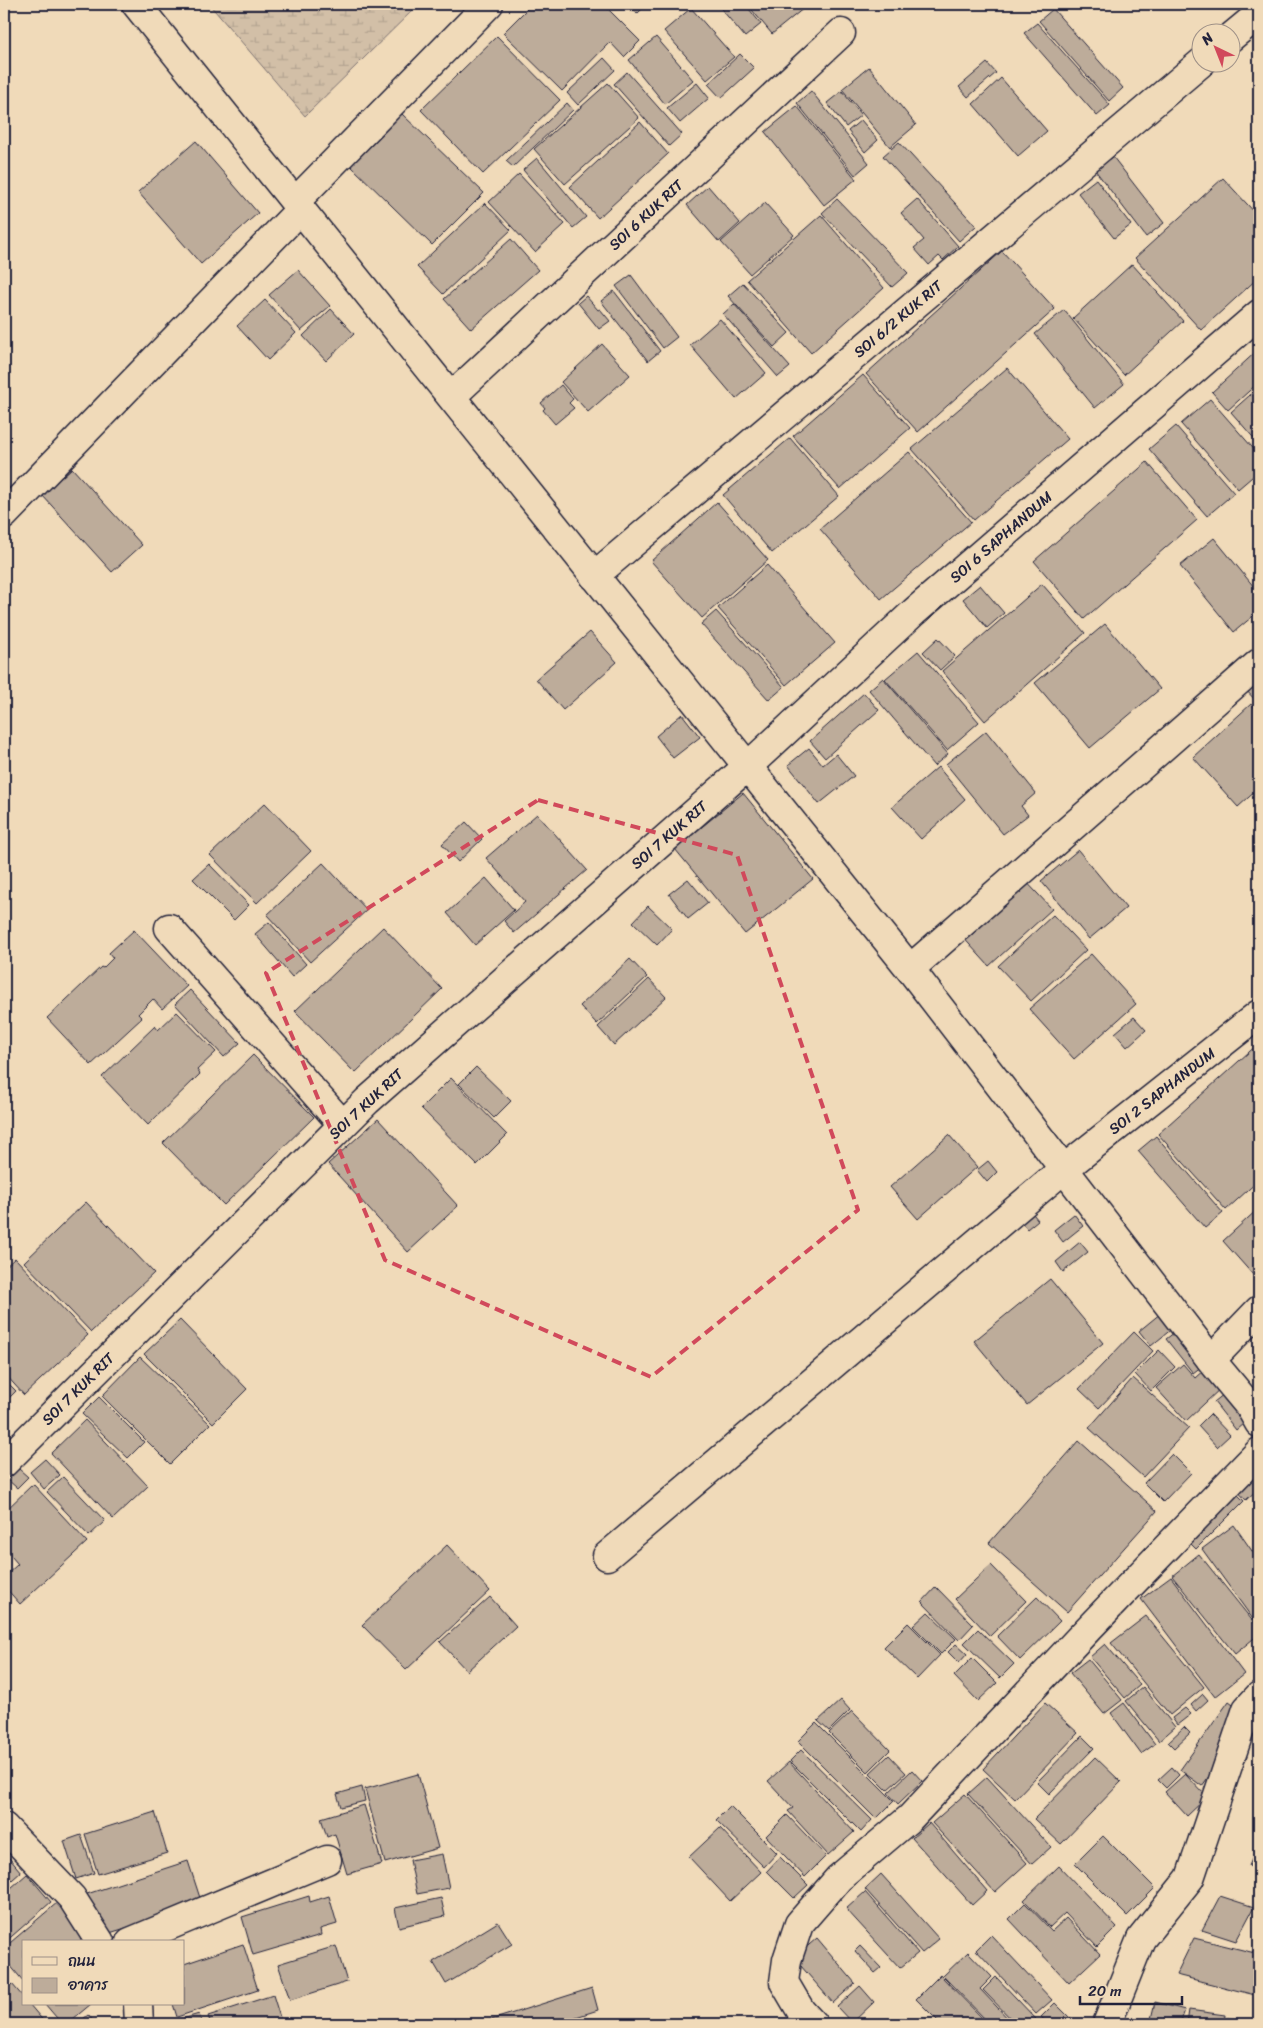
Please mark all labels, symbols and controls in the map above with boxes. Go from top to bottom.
north arrow [1190,22,1240,72]
text: N [1195,26,1220,52]
street label: SOI 6 KUK RIT [603,173,690,257]
street label: SOI 6/2 KUK RIT [847,273,950,364]
street label: SOI 6 SAPHANDUM [943,484,1059,589]
street label: SOI 7 KUK RIT [625,793,714,876]
street label: SOI 2 SAPHANDUM [1103,1040,1222,1141]
street label: SOI 7 KUK RIT [323,1061,410,1146]
street label: SOI 7 KUK RIT [35,1346,121,1432]
legend [22,1940,185,2006]
text: ถนน [68,1948,96,1974]
text: อาคาร [67,1972,109,1998]
scale bar [1080,1973,1183,2005]
text: 20 m [1088,1978,1122,2004]

